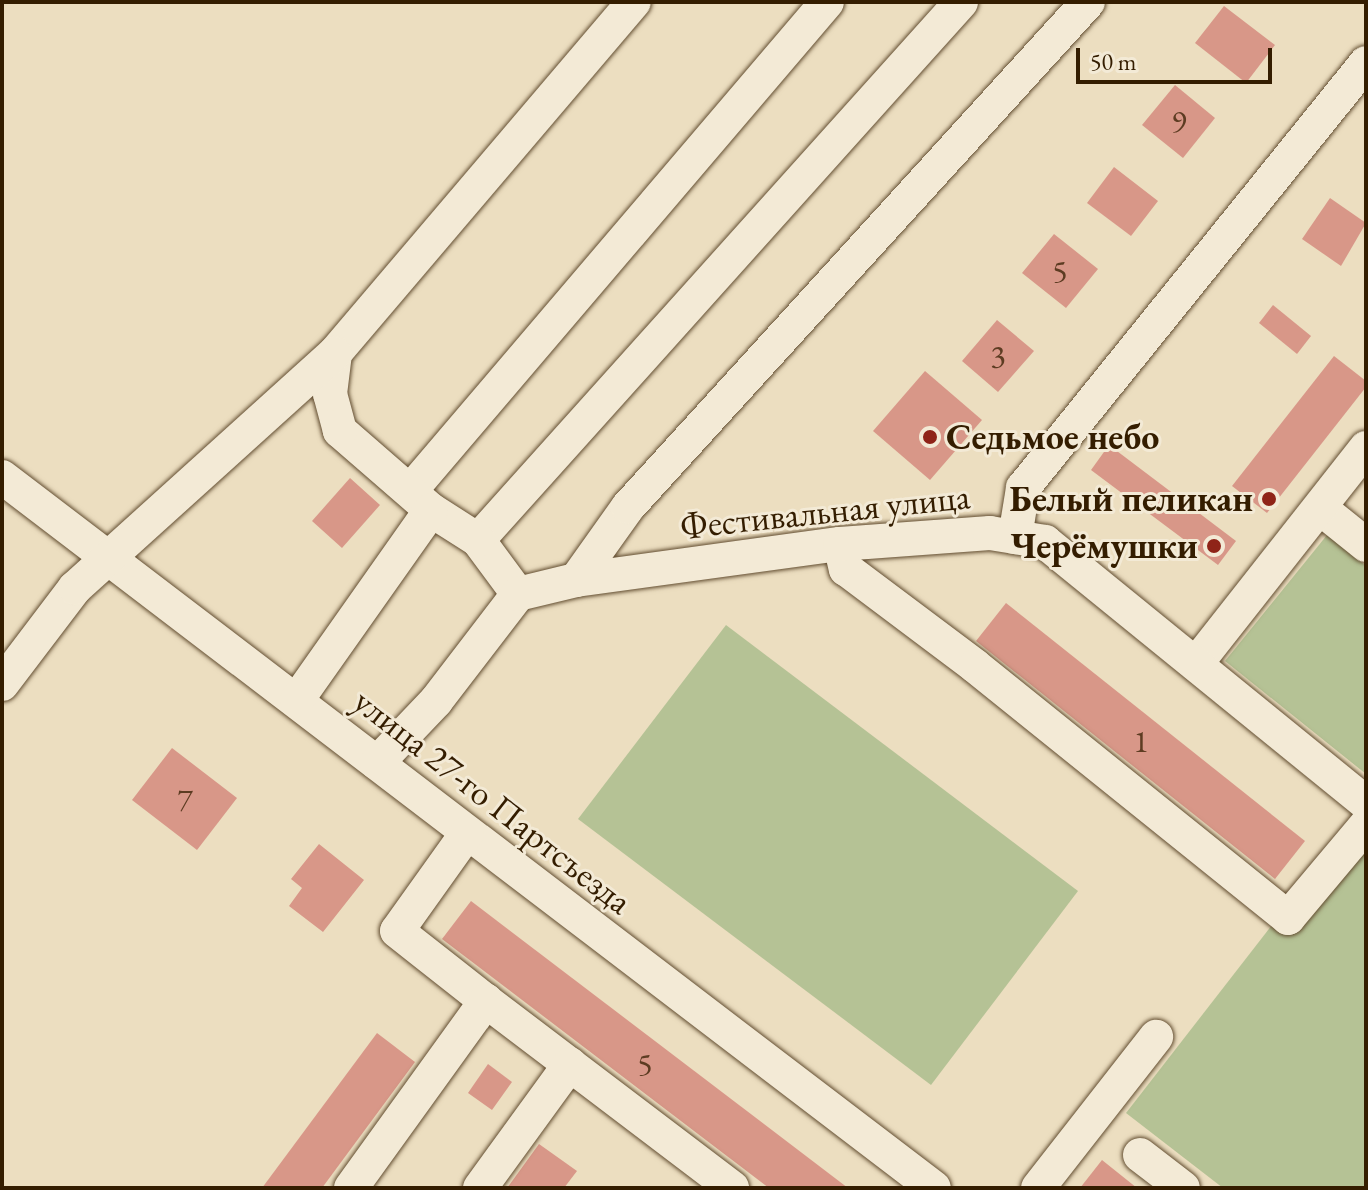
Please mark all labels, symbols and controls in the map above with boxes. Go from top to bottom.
scale bar [1080,32,1276,82]
text: 50 m [1090,46,1137,77]
house number: 9 [1171,102,1187,140]
house number: 5 [1052,252,1068,290]
house number: 3 [990,337,1006,375]
place label: Седьмое небо [946,415,1159,459]
marker: Седьмое небо [921,428,939,446]
street label: Фестивальная улица [678,474,972,548]
place label: Белый пеликан [1009,477,1253,521]
marker: Белый пеликан [1260,490,1278,508]
place label: Черёмушки [1010,524,1198,568]
marker: Черёмушки [1205,537,1223,555]
street label: улица 27-го Партсъезда [345,679,641,923]
house number: 1 [1133,722,1149,760]
house number: 7 [177,780,193,818]
house number: 5 [637,1045,653,1083]

